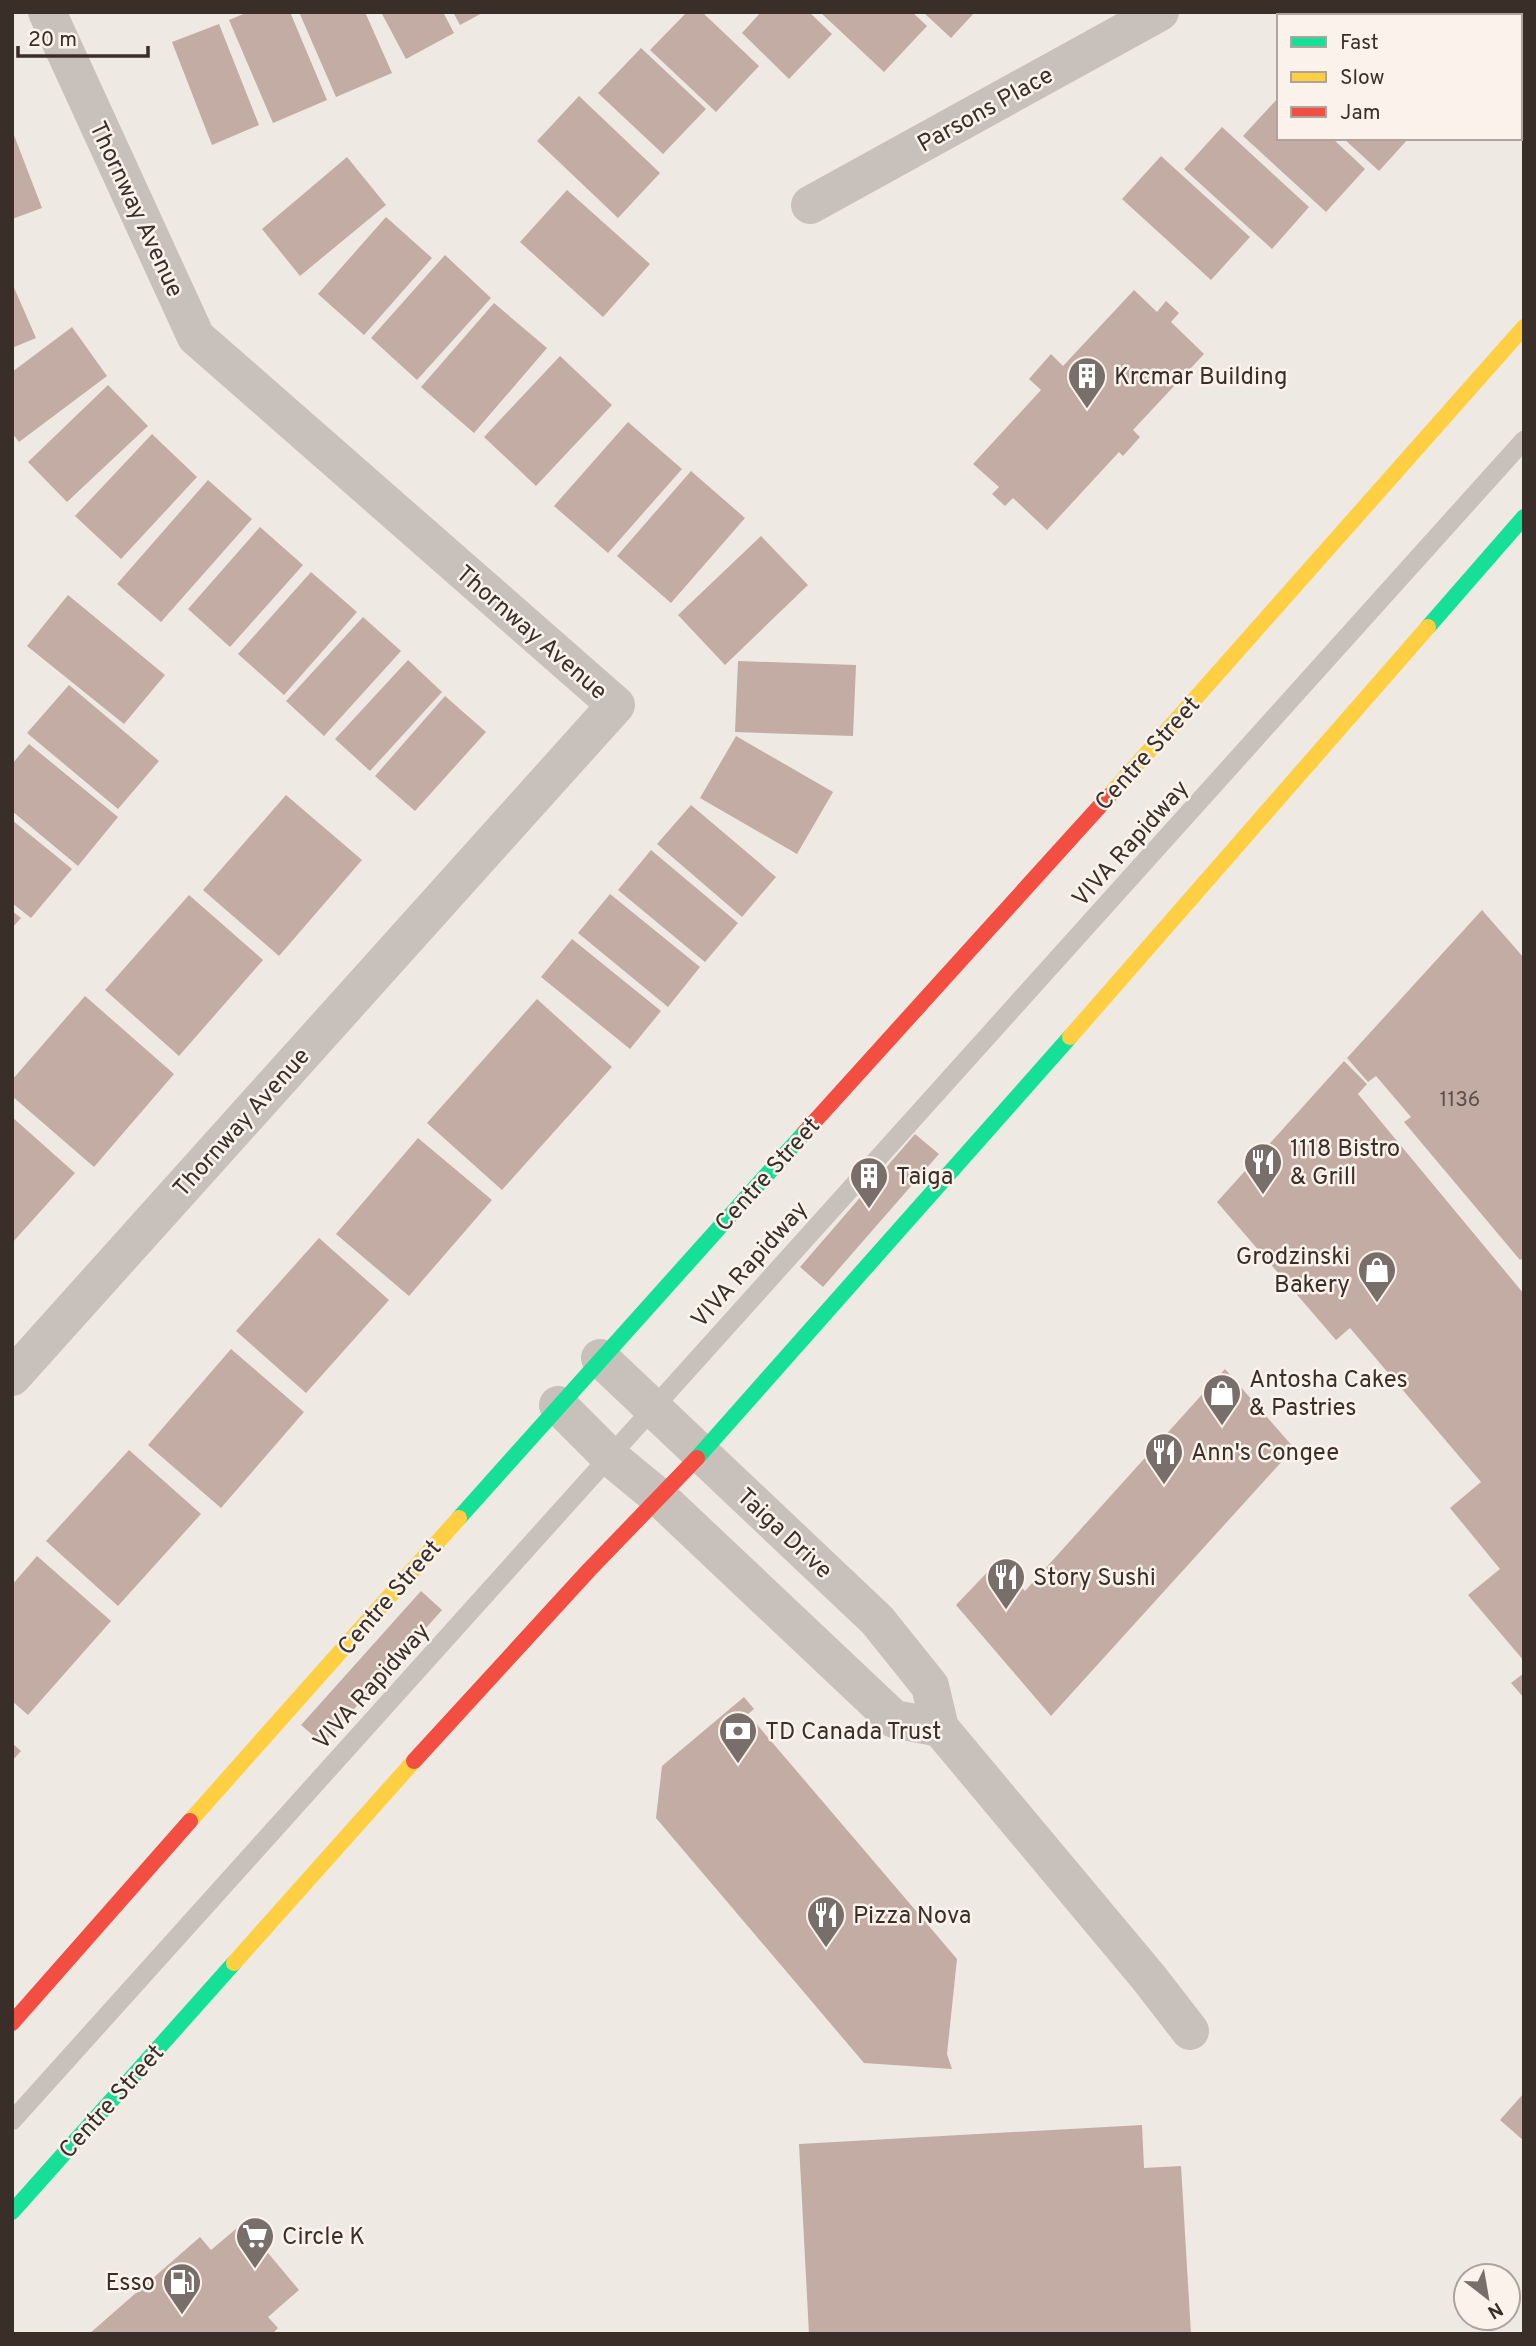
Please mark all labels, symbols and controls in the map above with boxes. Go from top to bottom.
scale bar [18,14,147,58]
legend [1277,14,1522,140]
text: 20 m [28,27,77,54]
text: Fast [1340,30,1379,57]
street label: Parsons Place [913,61,1059,160]
text: Slow [1340,65,1385,92]
text: Jam [1340,100,1381,127]
street label: Thornway Avenue [81,117,189,303]
building icon: Krcmar Building [1066,355,1108,410]
place label: Krcmar Building [1114,363,1288,393]
street label: Thornway Avenue [449,560,613,707]
street label: Centre Street [1089,691,1208,818]
street label: VIVA Rapidway [1067,775,1196,914]
street label: Thornway Avenue [168,1042,317,1204]
house number: 1136 [1440,1087,1480,1114]
street label: Centre Street [709,1112,828,1239]
place label: 1118 Bistro & Grill [1290,1135,1400,1193]
restaurant icon: 1118 Bistro & Grill [1242,1141,1284,1196]
building icon: Taiga [848,1155,890,1210]
place label: Taiga [896,1163,953,1193]
street label: VIVA Rapidway [686,1196,815,1335]
place label: Grodzinski Bakery [1236,1243,1350,1301]
shop icon: Grodzinski Bakery [1356,1249,1398,1304]
place label: Antosha Cakes & Pastries [1249,1366,1408,1424]
shop icon: Antosha Cakes & Pastries [1201,1372,1243,1427]
restaurant icon: Ann's Congee [1143,1431,1185,1486]
place label: Ann's Congee [1191,1439,1339,1469]
street label: Taiga Drive [730,1483,838,1586]
street label: Centre Street [332,1534,449,1662]
restaurant icon: Story Sushi [985,1556,1027,1611]
place label: Story Sushi [1033,1564,1156,1594]
street label: VIVA Rapidway [308,1618,437,1757]
bank icon: TD Canada Trust [717,1710,759,1765]
place label: TD Canada Trust [765,1718,941,1748]
restaurant icon: Pizza Nova [805,1894,847,1949]
place label: Pizza Nova [853,1902,971,1932]
street label: Centre Street [53,2039,172,2166]
supermarket icon: Circle K [234,2215,276,2270]
place label: Circle K [282,2223,365,2253]
fuel station icon: Esso [161,2261,203,2316]
north arrow [1452,2262,1522,2332]
place label: Esso [105,2269,155,2299]
text: N [1483,2296,1507,2324]

